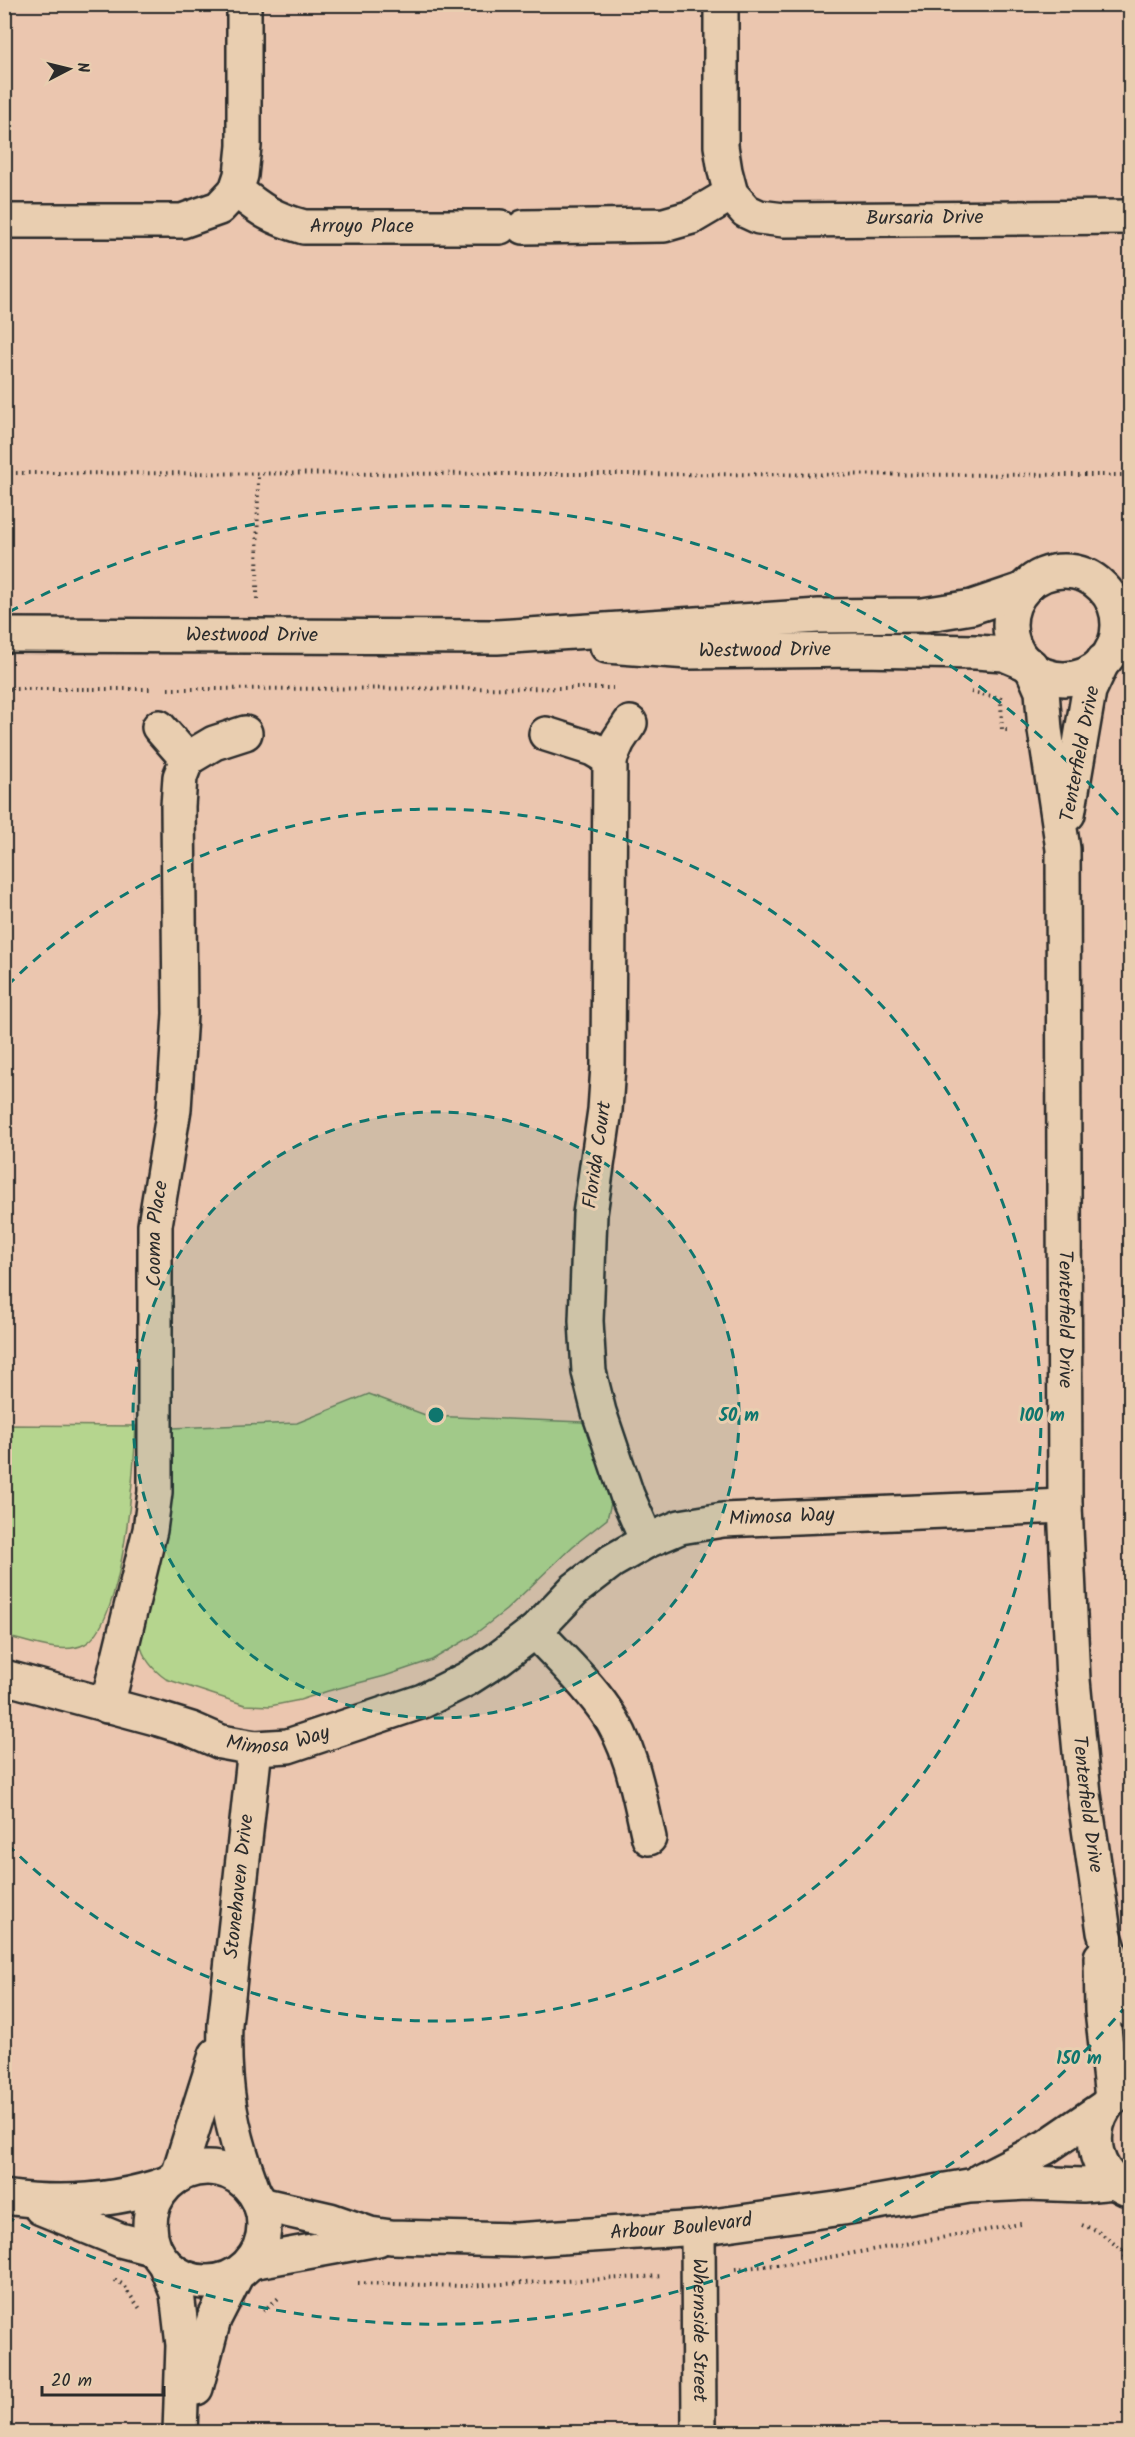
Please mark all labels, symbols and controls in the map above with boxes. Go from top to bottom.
north arrow [39,39,99,99]
text: N [69,61,95,74]
street label: Bursaria Drive [866,202,984,235]
street label: Arroyo Place [310,211,414,243]
street label: Westwood Drive [186,620,318,652]
street label: Westwood Drive [698,634,831,668]
street label: Tenterfield Drive [1052,683,1110,825]
street label: Florida Court [575,1099,621,1211]
street label: Cooma Place [139,1178,178,1287]
street label: Tenterfield Drive [1048,1250,1081,1388]
text: 50 m [718,1402,759,1431]
text: 100 m [1019,1402,1065,1431]
centre of rings [426,1405,446,1425]
street label: Mimosa Way [728,1499,836,1536]
street label: Mimosa Way [223,1717,335,1765]
street label: Tenterfield Drive [1062,1734,1111,1875]
street label: Stonehaven Drive [216,1813,264,1960]
text: 150 m [1056,2045,1102,2074]
street label: Arbour Boulevard [609,2205,755,2250]
street label: Whernside Street [682,2258,715,2402]
scale bar [42,2359,164,2397]
text: 20 m [51,2367,92,2396]

